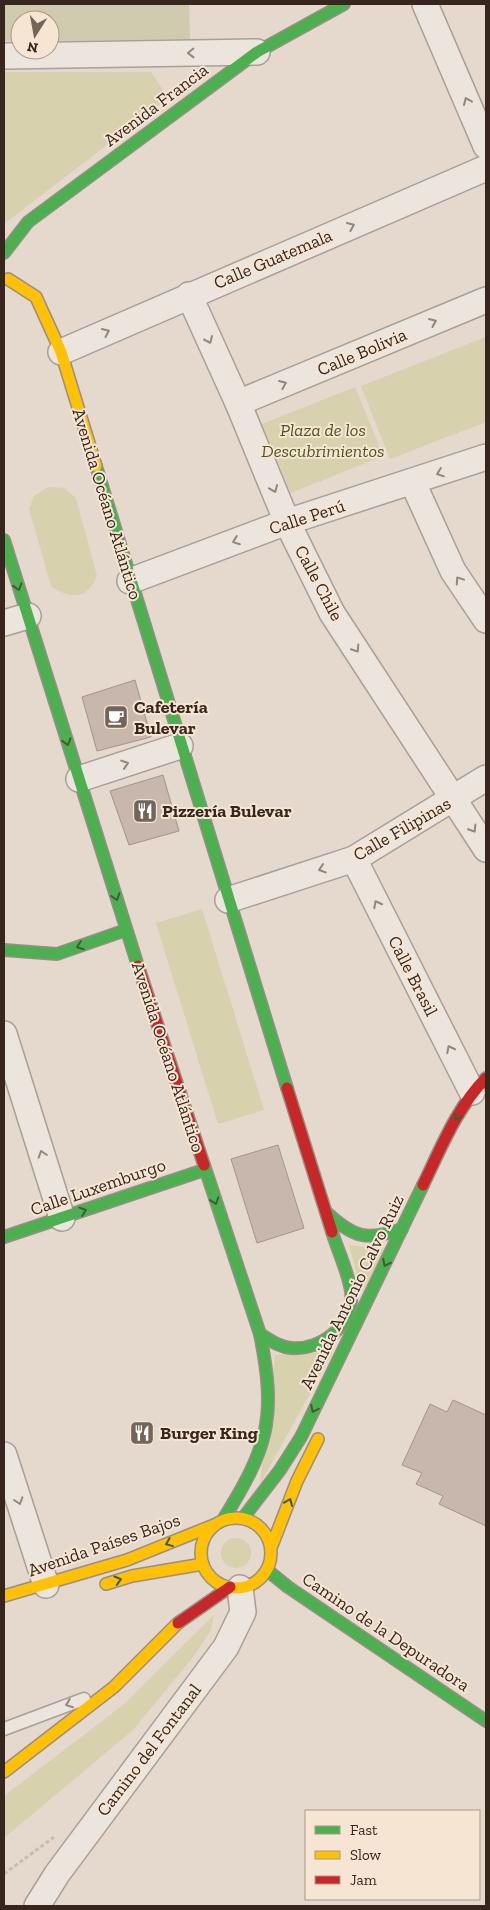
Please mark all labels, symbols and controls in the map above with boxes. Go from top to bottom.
north arrow [10,10,60,60]
text: N [25,38,39,57]
one-way arrow [187,48,194,58]
street label: Avenida Francia [100,58,213,151]
one-way arrow [463,97,474,106]
one-way arrow [346,222,355,233]
street label: Calle Guatemala [210,224,336,294]
one-way arrow [428,318,437,329]
street label: Calle Bolivia [314,323,410,381]
one-way arrow [101,328,110,339]
one-way arrow [203,335,214,344]
one-way arrow [278,380,287,391]
street label: Avenida Océano Atlántico [67,406,147,602]
park label: Plaza de los Descubrimientos [261,419,385,462]
one-way arrow [437,467,445,477]
one-way arrow [267,484,278,493]
street label: Calle Perú [266,494,348,540]
one-way arrow [233,535,241,545]
street label: Calle Chile [290,541,348,625]
one-way arrow [456,576,465,586]
one-way arrow [13,582,23,590]
one-way arrow [350,643,359,652]
place label: Cafetería Bulevar [134,696,208,739]
cafe icon: Cafetería Bulevar [103,704,129,730]
one-way arrow [62,737,72,745]
one-way arrow [121,760,129,770]
street label: Calle Filipinas [349,792,455,866]
restaurant icon: Pizzería Bulevar [132,798,158,824]
place label: Pizzería Bulevar [162,800,292,822]
one-way arrow [467,823,477,832]
one-way arrow [318,864,326,874]
one-way arrow [110,892,120,900]
one-way arrow [373,900,383,909]
street label: Calle Brasil [383,932,443,1020]
one-way arrow [77,940,85,950]
street label: Avenida Océano Atlántico [127,959,209,1155]
one-way arrow [446,1045,456,1054]
one-way arrow [454,1111,464,1120]
one-way arrow [38,1151,48,1159]
street label: Calle Luxemburgo [28,1154,168,1220]
street label: Avenida Antonio Calvo Ruiz [295,1191,409,1393]
one-way arrow [209,1196,219,1205]
one-way arrow [78,1206,87,1216]
one-way arrow [382,1258,392,1267]
one-way arrow [310,1404,321,1413]
restaurant icon: Burger King [129,1420,155,1446]
place label: Burger King [160,1422,258,1444]
one-way arrow [13,1496,23,1505]
one-way arrow [283,1498,293,1507]
street label: Avenida Países Bajos [25,1509,183,1581]
one-way arrow [165,1537,174,1548]
street label: Camino de la Depuradora [298,1568,474,1696]
one-way arrow [113,1576,122,1586]
street label: Camino del Fontanal [92,1679,206,1821]
one-way arrow [65,1698,73,1708]
legend [305,1810,480,1900]
text: Fast [350,1821,378,1839]
text: Slow [350,1846,382,1864]
text: Jam [350,1871,377,1889]

